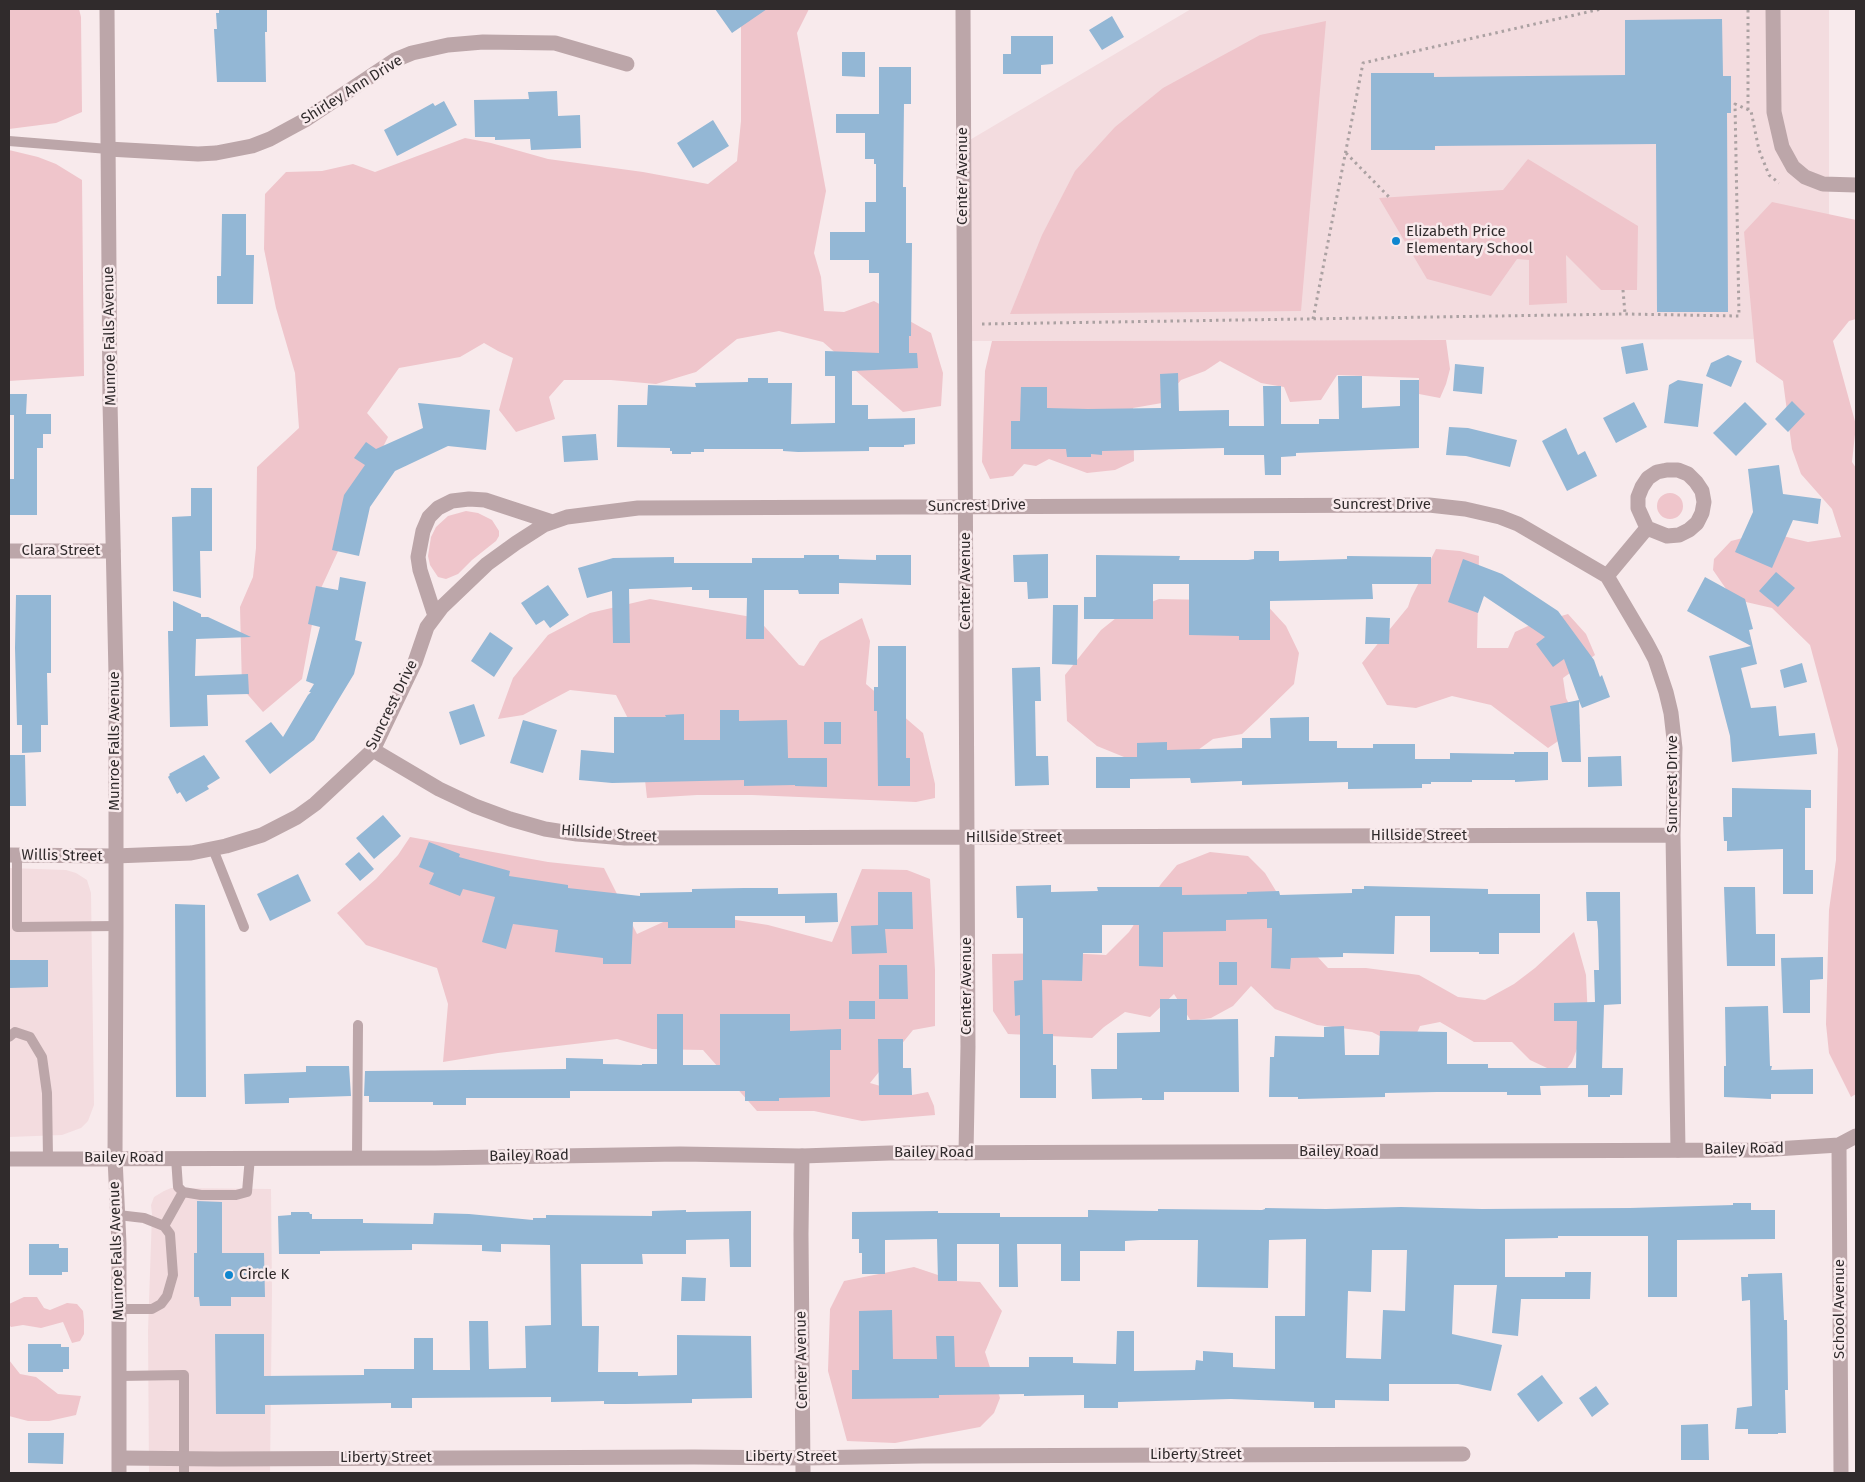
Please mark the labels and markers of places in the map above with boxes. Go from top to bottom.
place label: Elizabeth Price Elementary School [1406,223,1533,258]
marker: Elizabeth Price Elementary School [1390,235,1402,247]
place label: Circle K [239,1266,289,1284]
marker: Circle K [223,1269,235,1281]

